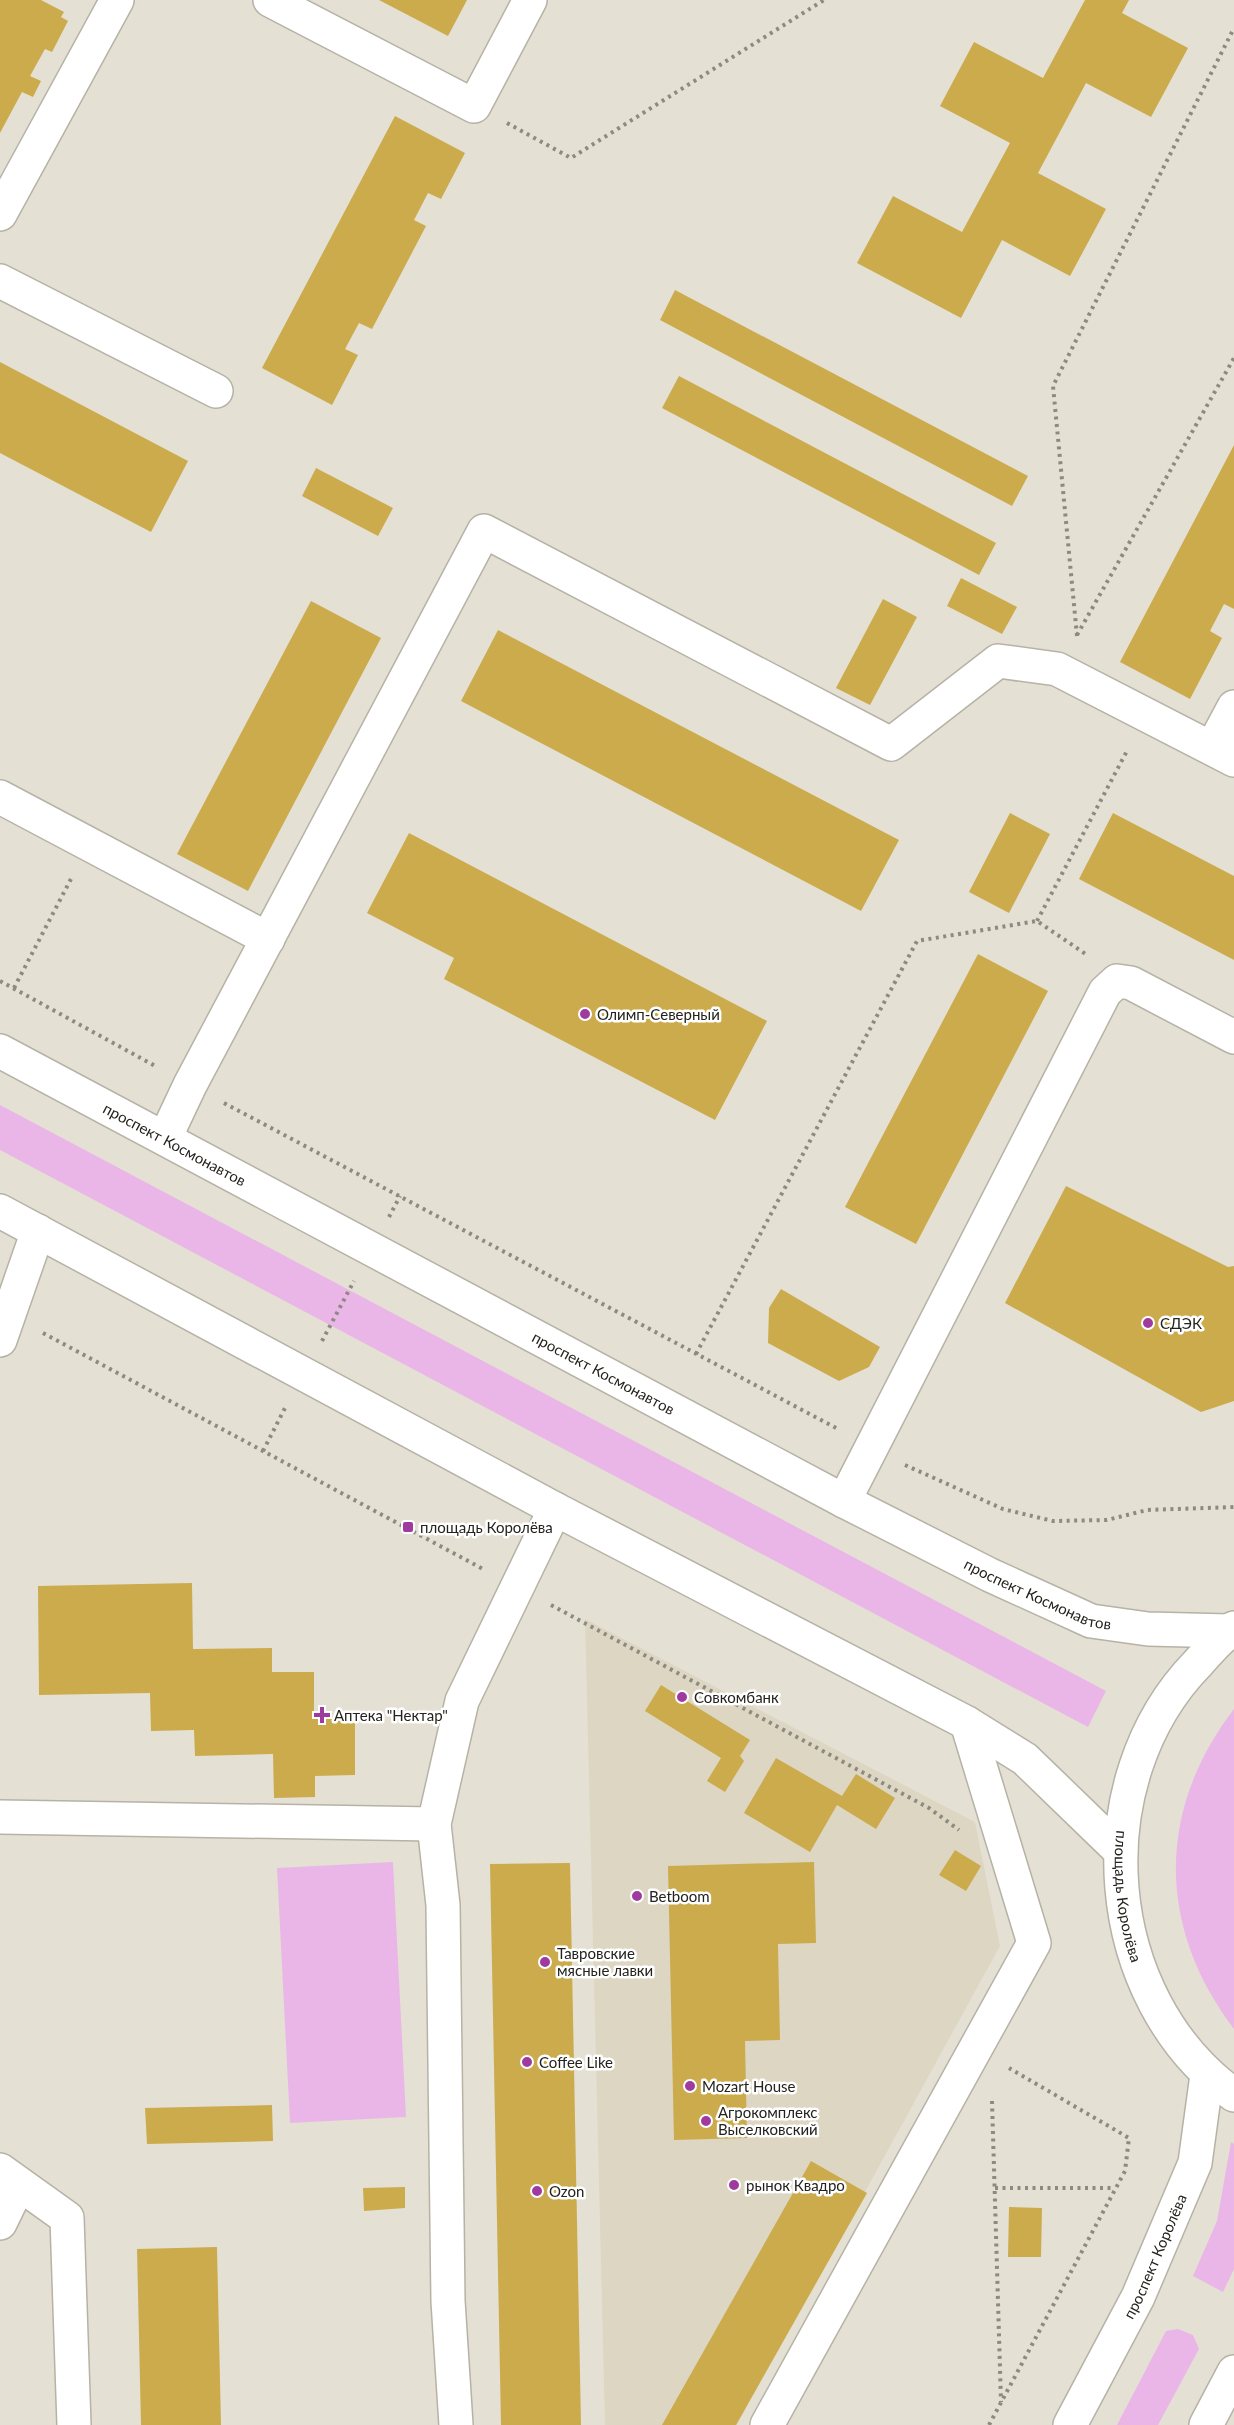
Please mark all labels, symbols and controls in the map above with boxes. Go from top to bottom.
place label: Олимп-Северный [597,1005,720,1023]
marker: Олимп-Северный [578,1007,592,1021]
street label: проспект Космонавтов [100,1099,249,1189]
place label: СДЭК [1160,1314,1202,1332]
marker: СДЭК [1141,1316,1155,1330]
street label: проспект Космонавтов [529,1327,678,1418]
place label: площадь Королёва [420,1518,553,1536]
marker: площадь Королёва [401,1520,415,1534]
street label: проспект Космонавтов [961,1554,1112,1633]
place label: Совкомбанк [694,1688,779,1706]
marker: Совкомбанк [675,1690,689,1704]
place label: Аптека "Нектар" [334,1706,448,1724]
marker: Аптека "Нектар" [315,1708,329,1722]
street label: площадь Королёва [1112,1830,1146,1964]
place label: Betboom [649,1887,710,1905]
marker: Betboom [630,1889,644,1903]
place label: Тавровские мясные лавки [557,1944,653,1979]
marker: Тавровские мясные лавки [538,1955,552,1969]
place label: Coffee Like [539,2053,613,2071]
marker: Coffee Like [520,2055,534,2069]
place label: Mozart House [702,2077,796,2095]
marker: Mozart House [683,2079,697,2093]
place label: Агрокомплекс Выселковский [718,2103,818,2138]
marker: Агрокомплекс Выселковский [699,2114,713,2128]
place label: рынок Квадро [746,2176,845,2194]
marker: рынок Квадро [727,2178,741,2192]
place label: Ozon [549,2182,584,2200]
marker: Ozon [530,2184,544,2198]
street label: проспект Королёва [1119,2191,1190,2322]

